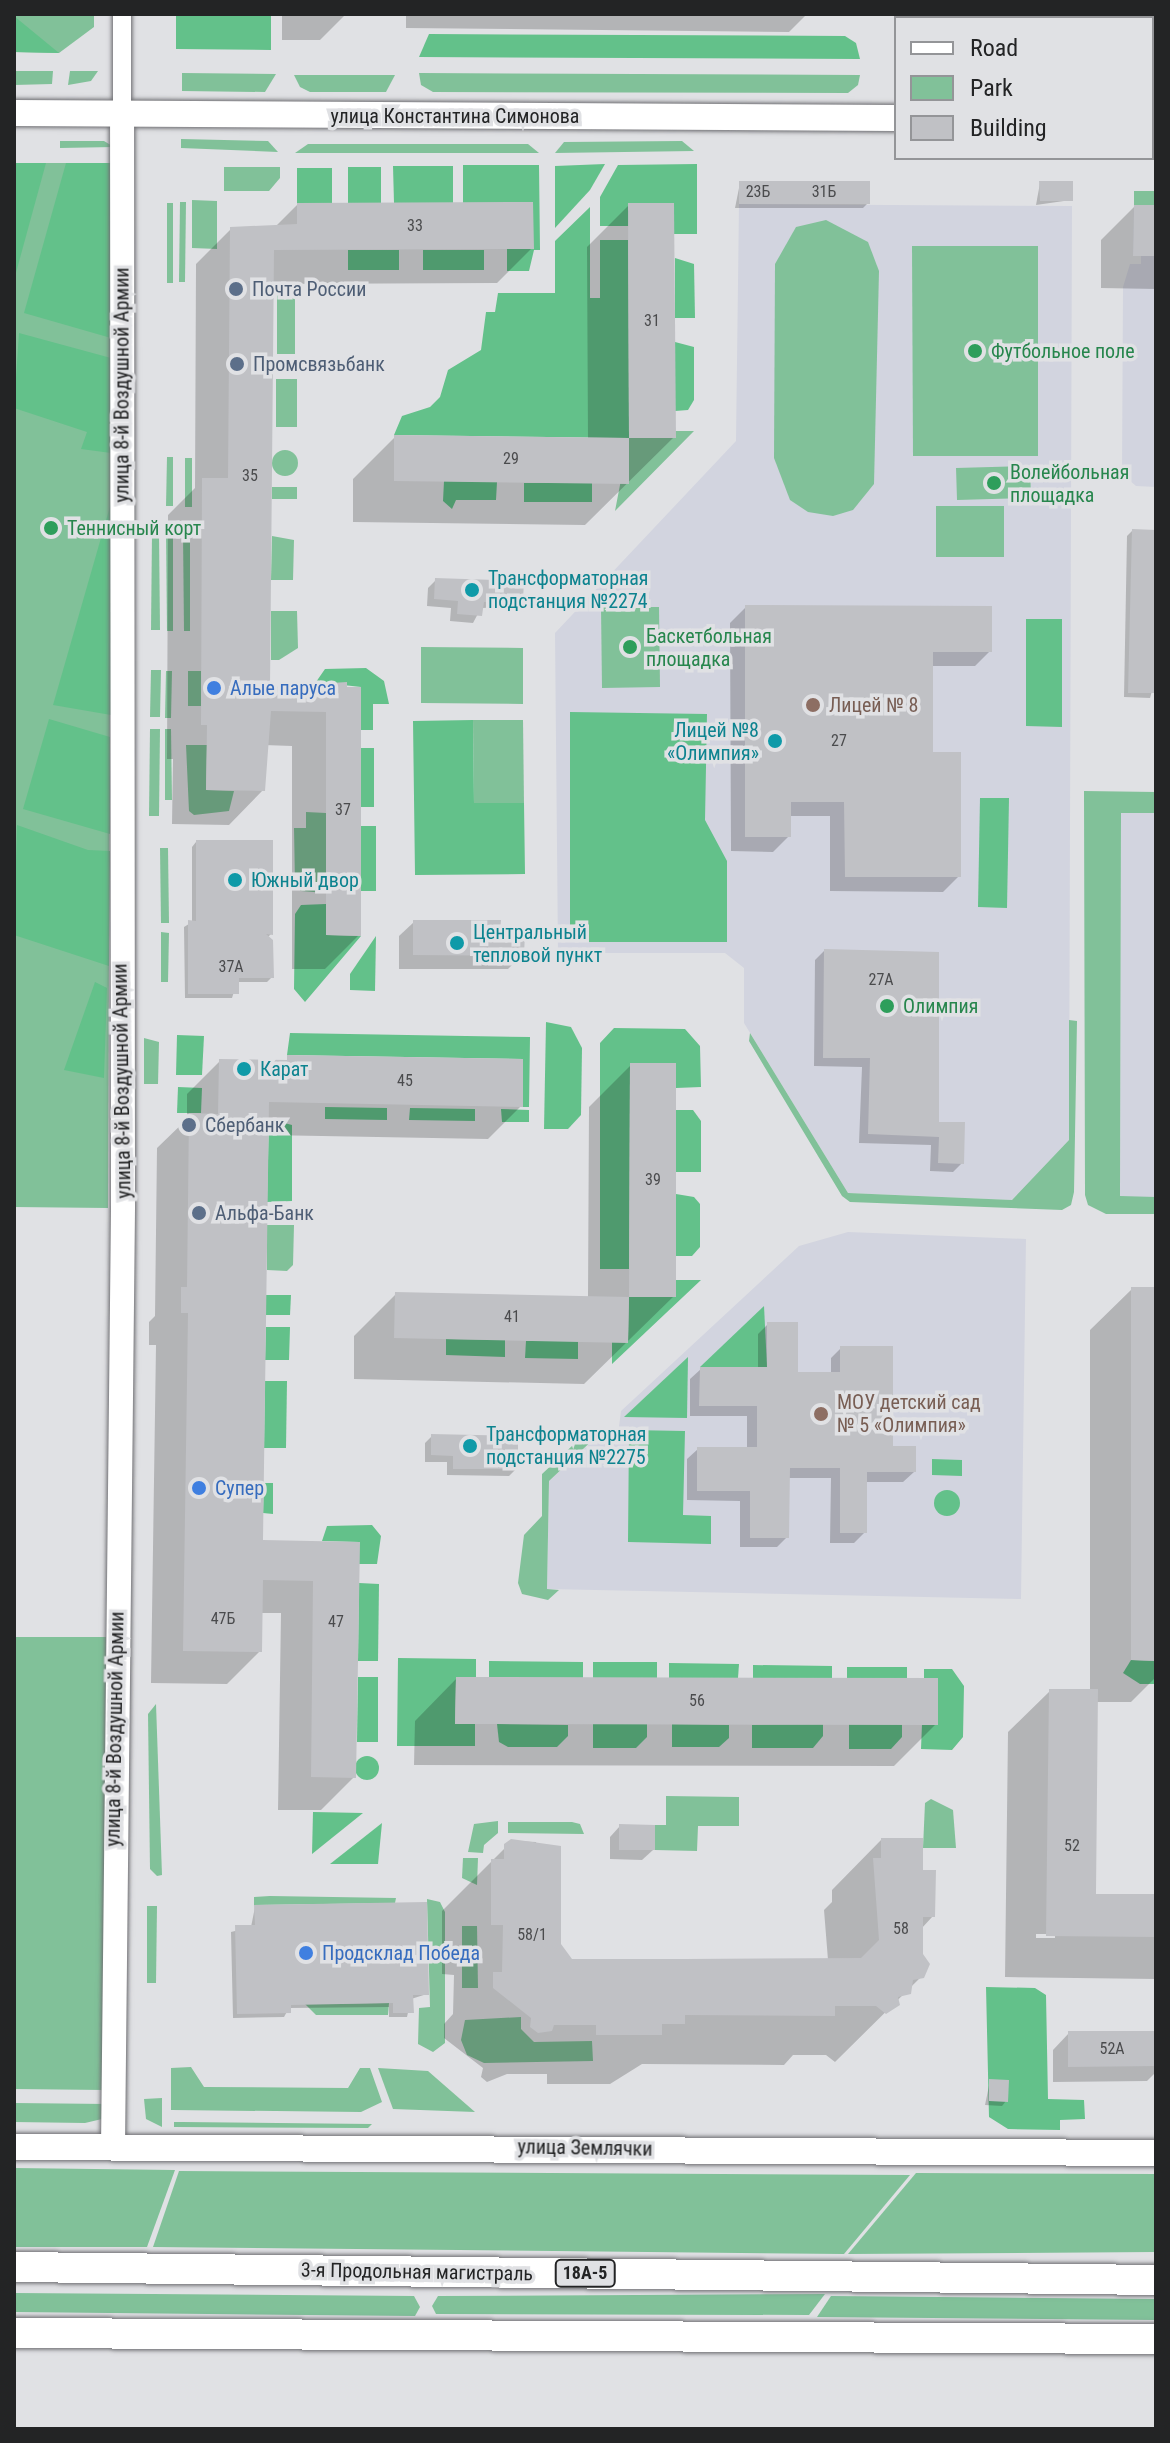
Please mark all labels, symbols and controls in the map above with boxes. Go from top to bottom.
legend [894,16,1154,160]
text: Road [970,34,1018,62]
text: Park [970,74,1013,102]
street label: улица Константина Симонова [331,104,579,128]
text: Building [970,114,1047,142]
house number: 23Б [746,182,770,202]
house number: 31Б [812,182,836,202]
house number: 33 [407,216,423,236]
street label: улица 8-й Воздушной Армии [110,267,134,503]
place label: Почта России [252,277,366,301]
marker: Почта России [227,280,245,298]
house number: 31 [644,311,660,331]
place label: Футбольное поле [991,339,1135,363]
marker: Футбольное поле [966,342,984,360]
place label: Промсвязьбанк [253,352,385,376]
marker: Промсвязьбанк [228,355,246,373]
house number: 29 [503,449,519,469]
place label: Волейбольная площадка [1010,460,1129,507]
house number: 35 [242,466,258,486]
marker: Волейбольная площадка [985,474,1003,492]
place label: Теннисный корт [67,516,201,540]
marker: Теннисный корт [42,519,60,537]
place label: Трансформаторная подстанция №2274 [488,566,648,613]
marker: Трансформаторная подстанция №2274 [463,581,481,599]
place label: Баскетбольная площадка [646,624,772,671]
marker: Баскетбольная площадка [621,638,639,656]
place label: Алые паруса [230,676,336,700]
marker: Алые паруса [205,679,223,697]
place label: Лицей № 8 [829,693,918,717]
marker: Лицей № 8 [804,696,822,714]
place label: Лицей №8 «Олимпия» [667,718,759,765]
house number: 27 [831,731,847,751]
marker: Лицей №8 «Олимпия» [766,732,784,750]
house number: 37 [335,800,351,820]
place label: Южный двор [251,868,359,892]
marker: Южный двор [226,871,244,889]
place label: Центральный тепловой пункт [473,920,602,967]
marker: Центральный тепловой пункт [448,934,466,952]
house number: 37А [218,957,244,977]
street label: улица 8-й Воздушной Армии [108,963,136,1199]
house number: 27А [868,970,894,990]
place label: Олимпия [903,994,978,1018]
marker: Олимпия [878,997,896,1015]
place label: Карат [260,1057,309,1081]
marker: Карат [235,1060,253,1078]
house number: 45 [397,1071,413,1091]
place label: Сбербанк [205,1113,284,1137]
marker: Сбербанк [180,1116,198,1134]
house number: 39 [645,1170,661,1190]
place label: Альфа-Банк [215,1201,314,1225]
marker: Альфа-Банк [190,1204,208,1222]
house number: 41 [504,1307,520,1327]
place label: МОУ детский сад № 5 «Олимпия» [837,1390,981,1437]
marker: МОУ детский сад № 5 «Олимпия» [812,1405,830,1423]
place label: Трансформаторная подстанция №2275 [486,1422,646,1469]
marker: Трансформаторная подстанция №2275 [461,1437,479,1455]
place label: Супер [215,1476,264,1500]
marker: Супер [190,1479,208,1497]
house number: 47Б [211,1609,235,1629]
street label: улица 8-й Воздушной Армии [101,1611,129,1847]
house number: 47 [328,1612,344,1632]
house number: 56 [689,1691,705,1711]
house number: 52 [1064,1836,1080,1856]
house number: 58 [893,1919,909,1939]
house number: 58/1 [517,1925,547,1945]
place label: Продсклад Победа [322,1941,480,1965]
marker: Продсклад Победа [297,1944,315,1962]
house number: 52А [1099,2039,1125,2059]
street label: улица Землячки [517,2135,653,2161]
street label: 3-я Продольная магистраль [301,2258,533,2286]
road number: 18А-5 [553,2259,617,2287]

